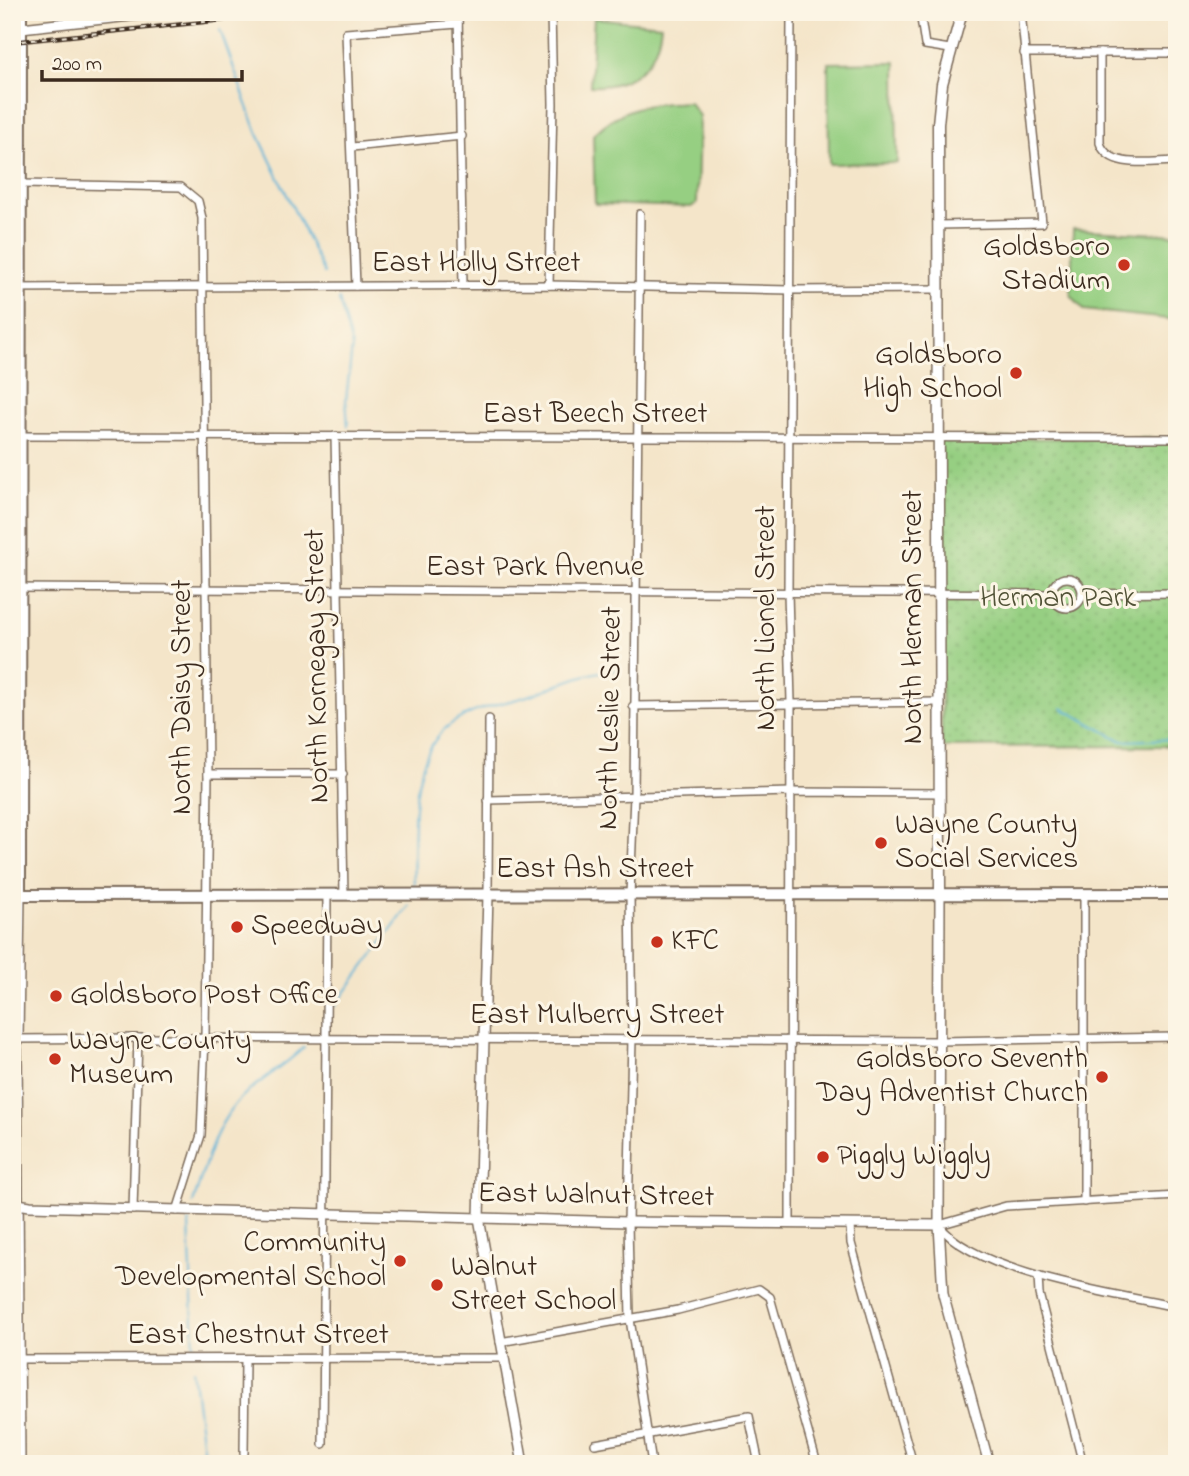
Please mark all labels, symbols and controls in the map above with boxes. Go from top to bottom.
scale bar [42,38,242,82]
text: 200 m [52,50,102,80]
place label: Goldsboro Stadium [983,226,1110,304]
street label: East Holly Street [371,242,581,286]
marker: Goldsboro Stadium [1116,257,1132,273]
place label: Goldsboro High School [863,334,1002,412]
marker: Goldsboro High School [1008,365,1024,381]
street label: East Beech Street [483,393,707,437]
street label: North Herman Street [892,490,936,744]
street label: North Lionel Street [745,505,789,731]
street label: North Kornegay Street [294,529,342,803]
street label: East Park Avenue [426,546,645,590]
park label: Herman Park [980,577,1137,621]
street label: North Daisy Street [161,579,205,815]
street label: North Leslie Street [587,606,635,830]
place label: Wayne County Social Services [895,804,1078,882]
marker: Wayne County Social Services [873,835,889,851]
street label: East Ash Street [496,848,694,892]
place label: Speedway [251,905,383,949]
marker: Speedway [229,919,245,935]
place label: KFC [671,920,719,964]
marker: KFC [649,934,665,950]
place label: Goldsboro Post Office [70,974,339,1018]
marker: Goldsboro Post Office [48,988,64,1004]
street label: East Mulberry Street [469,994,725,1038]
place label: Wayne County Museum [69,1020,252,1098]
place label: Goldsboro Seventh Day Adventist Church [816,1038,1088,1116]
marker: Wayne County Museum [47,1051,63,1067]
marker: Goldsboro Seventh Day Adventist Church [1094,1069,1110,1085]
place label: Piggly Wiggly [837,1135,991,1179]
marker: Piggly Wiggly [815,1149,831,1165]
street label: East Walnut Street [477,1172,715,1220]
place label: Community Developmental School [114,1222,386,1300]
place label: Walnut Street School [451,1246,616,1324]
marker: Community Developmental School [392,1253,408,1269]
marker: Walnut Street School [429,1277,445,1293]
street label: East Chestnut Street [127,1314,389,1358]

